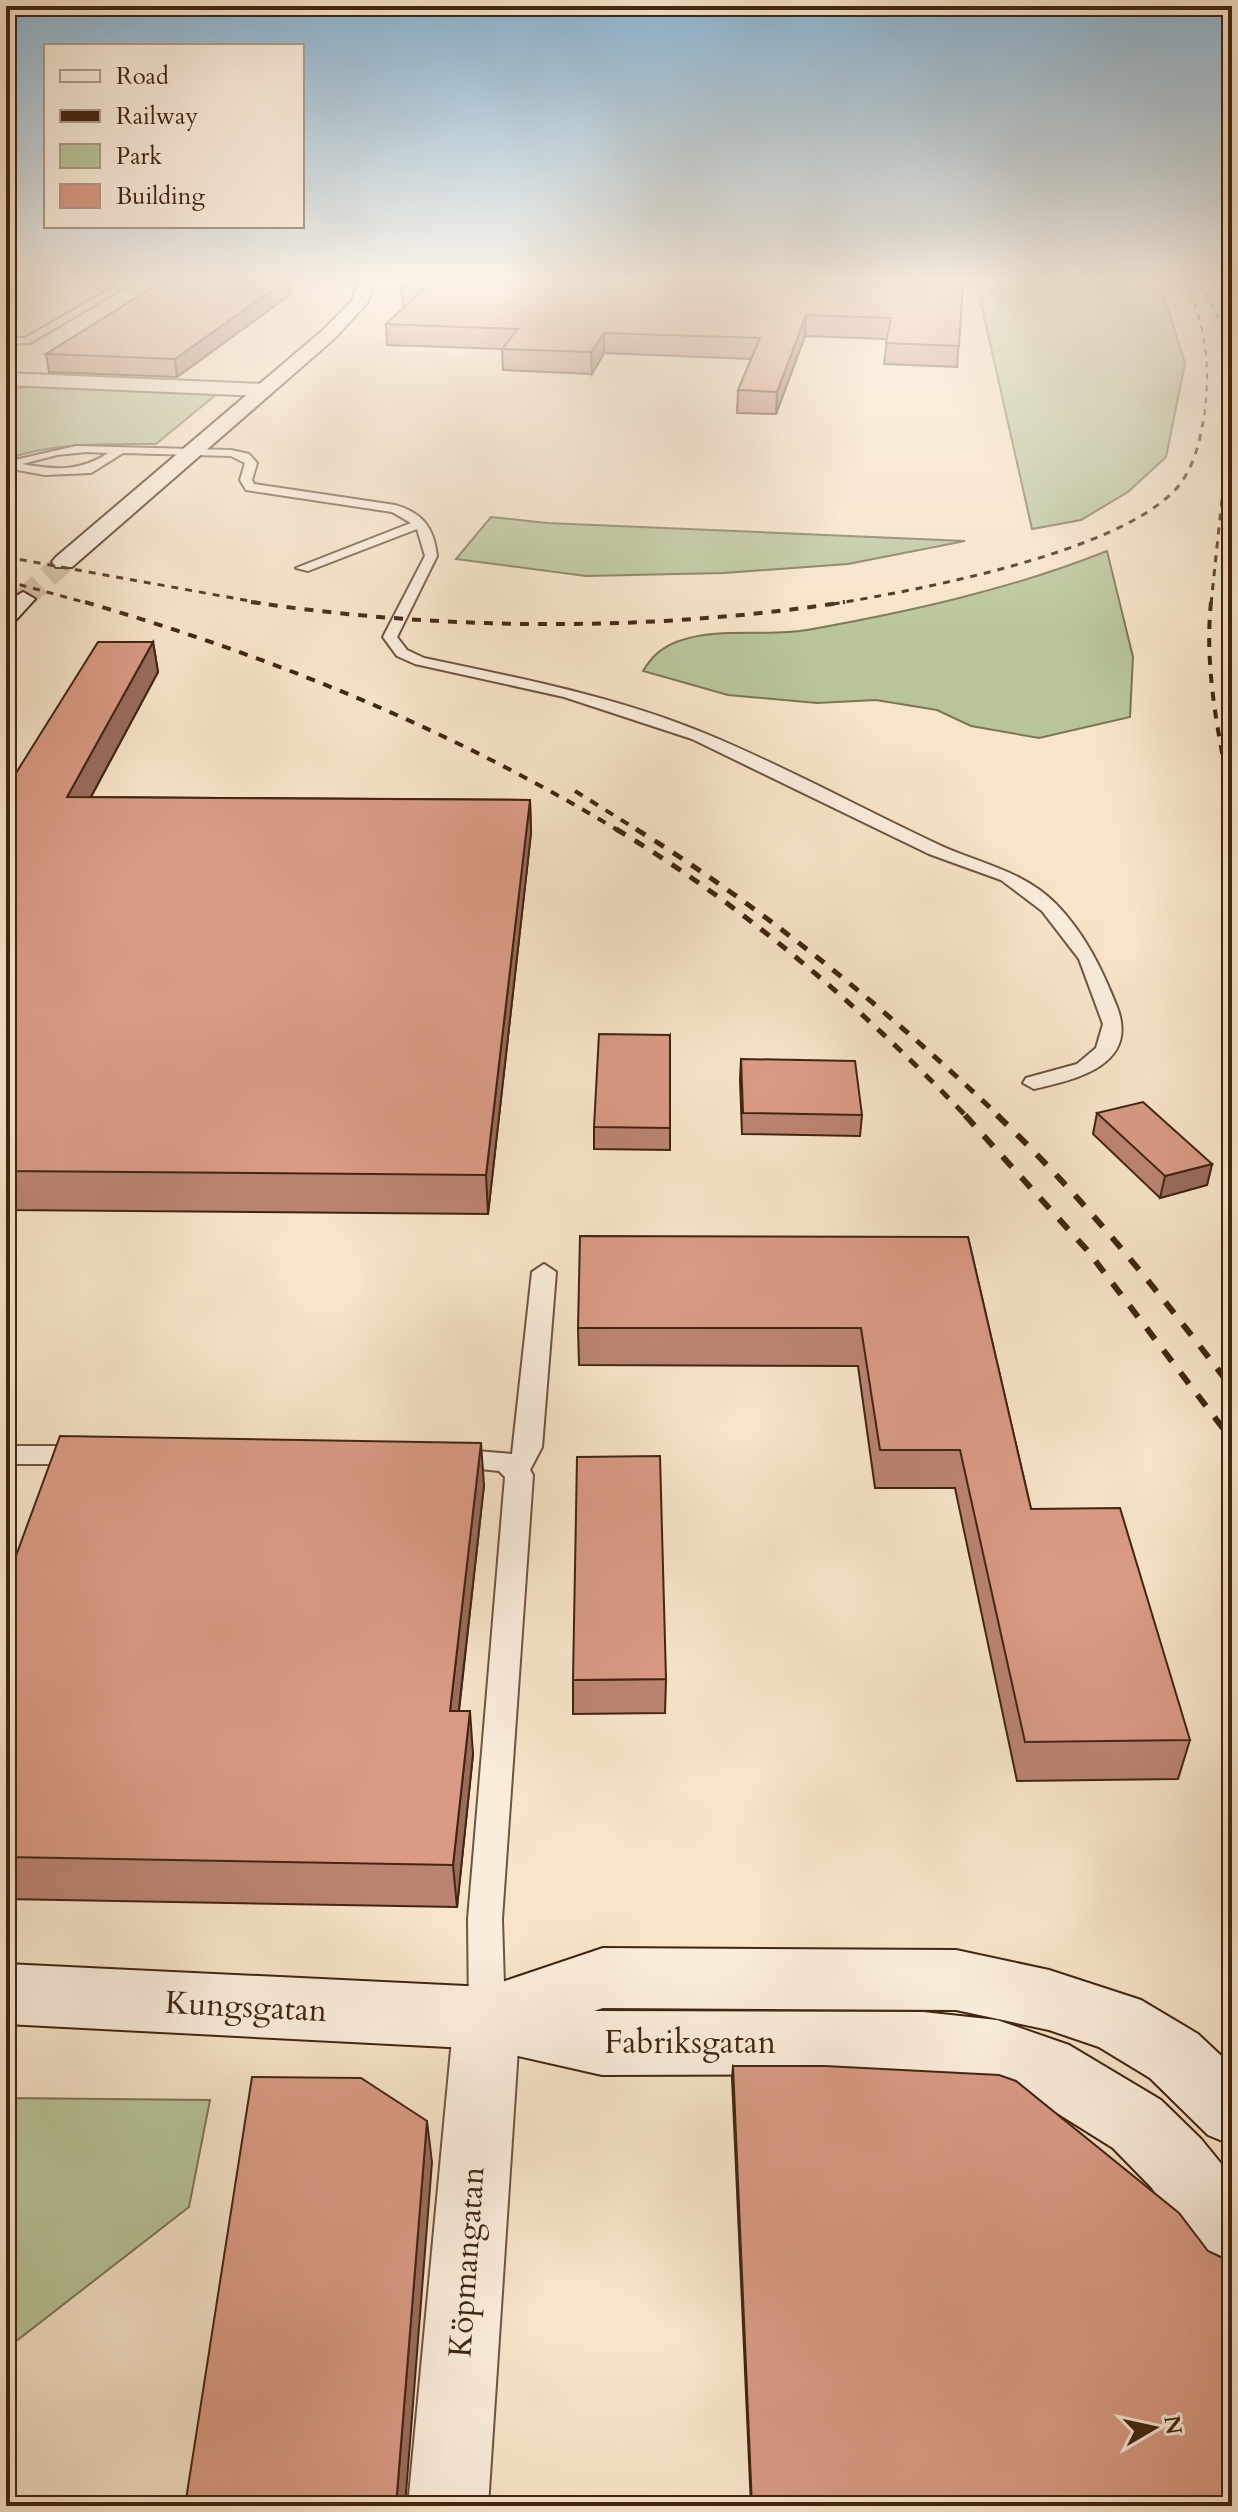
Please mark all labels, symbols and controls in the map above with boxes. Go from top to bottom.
legend [44,44,304,228]
text: Road [116,60,169,93]
text: Railway [116,100,198,133]
text: Park [116,140,162,173]
text: Building [116,180,206,213]
street label: Kungsgatan [164,1981,328,2033]
street label: Fabriksgatan [604,2021,776,2065]
street label: Köpmangatan [438,2165,496,2359]
north arrow [1114,2388,1194,2468]
text: N [1156,2413,1189,2437]

